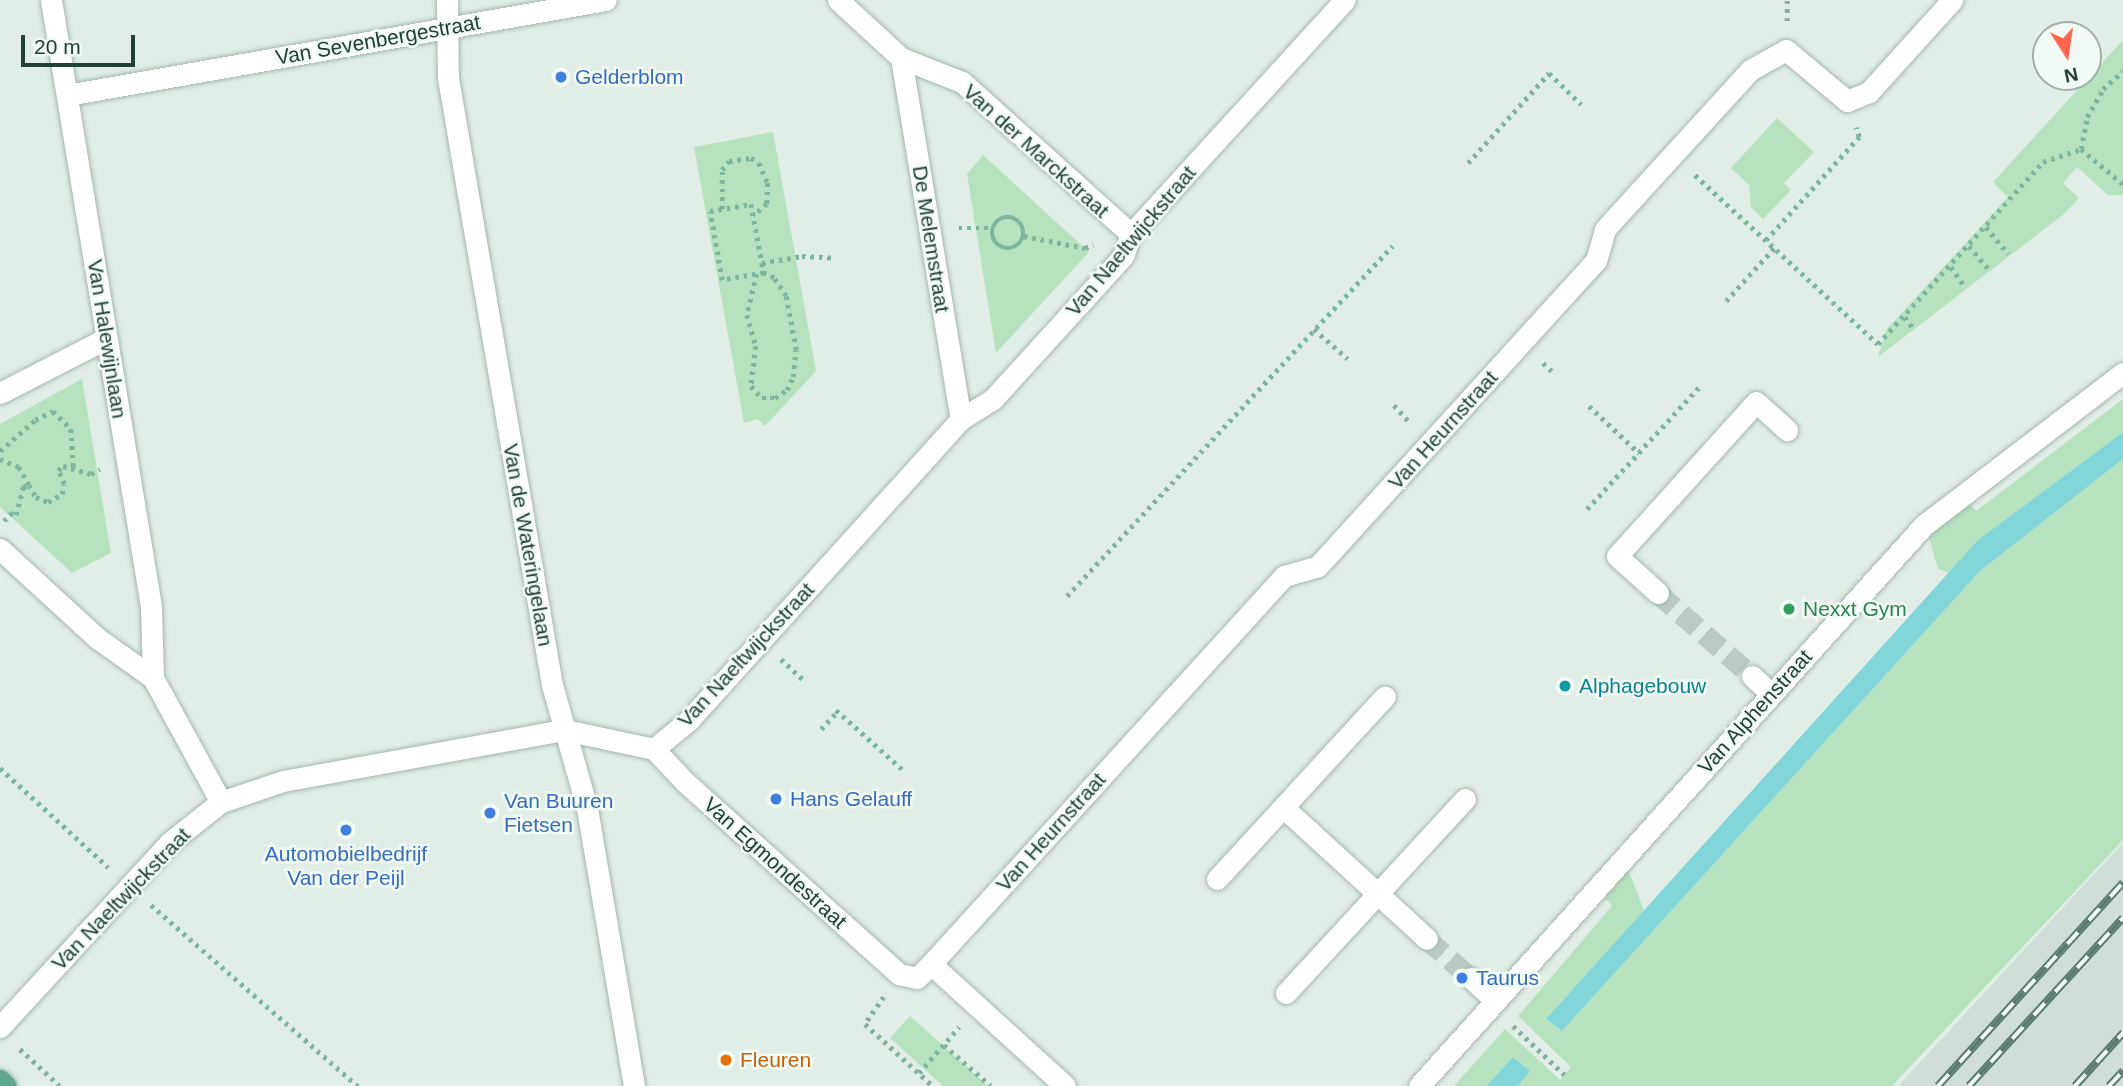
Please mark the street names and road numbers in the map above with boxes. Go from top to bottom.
street label: Van Sevenbergestraat [274,10,482,70]
street label: Van der Marckstraat [958,79,1114,223]
street label: Van Naeltwijckstraat [1061,161,1201,321]
street label: De Melemstraat [907,164,955,314]
street label: Van Halewijnlaan [82,258,132,420]
street label: Van Heurnstraat [1383,365,1503,495]
street label: Van de Wateringelaan [498,442,558,648]
street label: Van Naeltwijckstraat [672,577,820,733]
street label: Van Alphenstraat [1692,644,1818,780]
street label: Van Heurnstraat [991,767,1111,897]
street label: Van Egmondestraat [698,792,852,934]
street label: Van Naeltwijckstraat [46,822,196,976]

